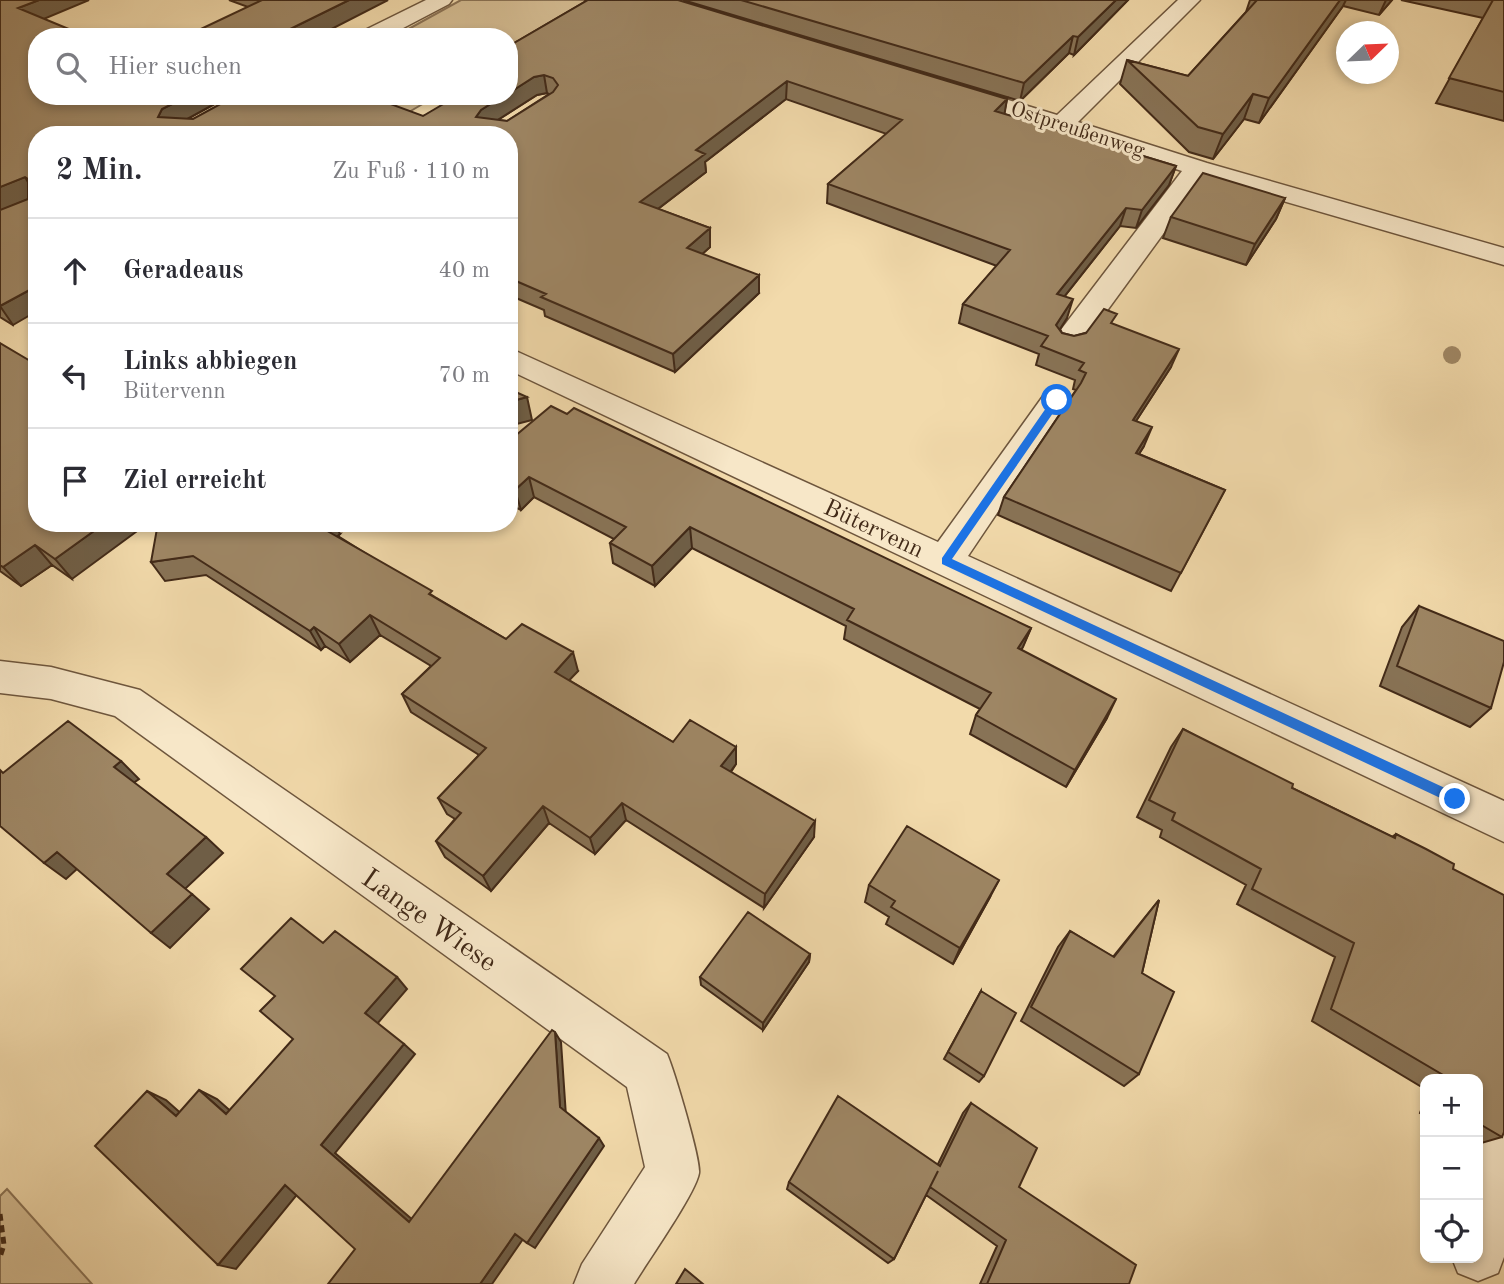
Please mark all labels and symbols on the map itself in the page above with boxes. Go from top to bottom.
north arrow [1336,21,1399,84]
street label: Ostpreußenweg [1008,99,1148,162]
route start [1041,384,1072,415]
street label: Bütervenn [820,496,927,563]
route end [1439,783,1470,814]
street label: Lange Wiese [356,865,501,978]

